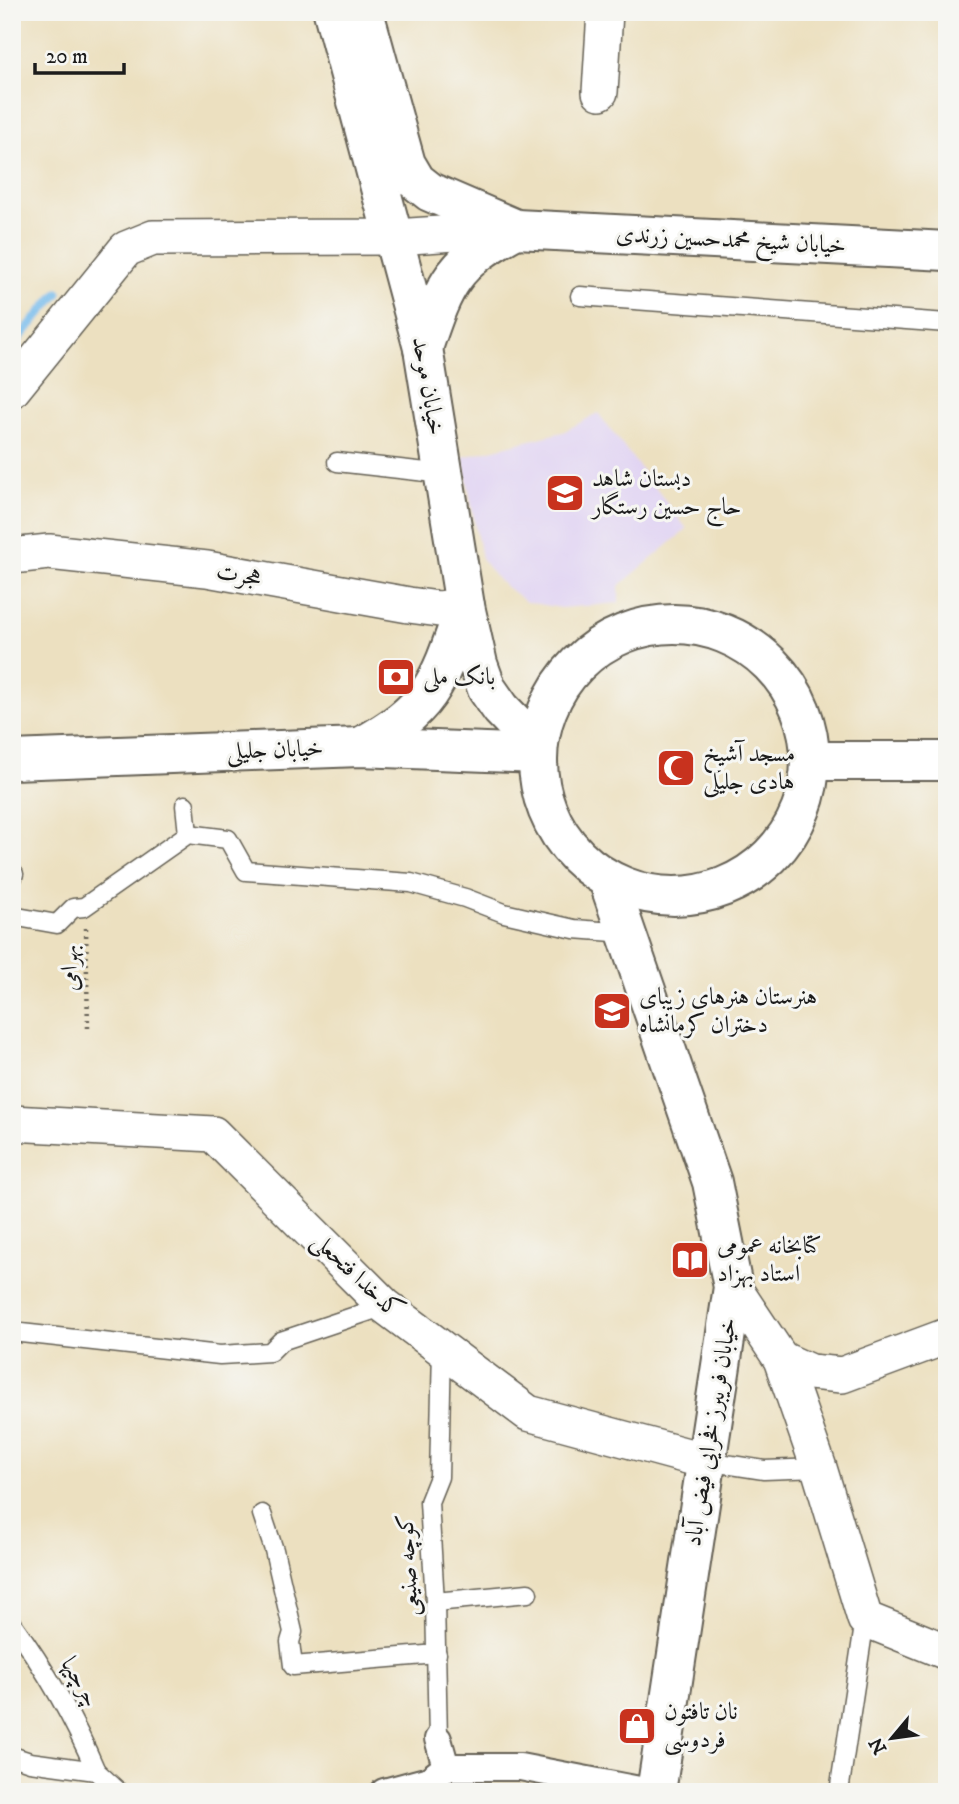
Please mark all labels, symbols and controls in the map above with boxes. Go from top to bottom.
scale bar [35,32,124,76]
text: 20 m [46,44,88,70]
street label: خیابان شیخ محمدحسین زرندی [615,219,847,266]
street label: خیابان موحد [405,334,451,438]
place label: دبستان شاهد حاج حسین رستگار [590,464,742,527]
school or university icon: دبستان شاهد حاج حسین رستگار [544,472,586,514]
street label: هجرت [214,556,264,594]
bank icon: بانک ملی [375,656,417,698]
place label: بانک ملی [423,662,495,693]
street label: خیابان جلیلی [226,733,324,768]
place label: مسجد آشیخ هادی جلیلی [703,739,795,798]
mosque icon: مسجد آشیخ هادی جلیلی [655,747,697,789]
street label: بهرامی [55,944,85,992]
place label: هنرستان هنرهای زیبای دختران کرمانشاه [639,982,817,1040]
school or university icon: هنرستان هنرهای زیبای دختران کرمانشاه [591,990,633,1032]
street label: کدخدا فتحعلی [304,1225,410,1327]
place label: کتابخانه عمومی استاد بهزاد [717,1231,822,1289]
library icon: کتابخانه عمومی استاد بهزاد [669,1239,711,1281]
street label: خیابان فریبرز فخرایی فیض آباد [678,1316,744,1548]
street label: کوچه صنیعی [390,1513,427,1617]
street label: چرچیها [54,1651,106,1713]
place label: نان تافتون فردوسی [664,1697,738,1756]
north arrow [858,1702,928,1772]
shop icon: نان تافتون فردوسی [616,1705,658,1747]
text: N [864,1733,892,1758]

